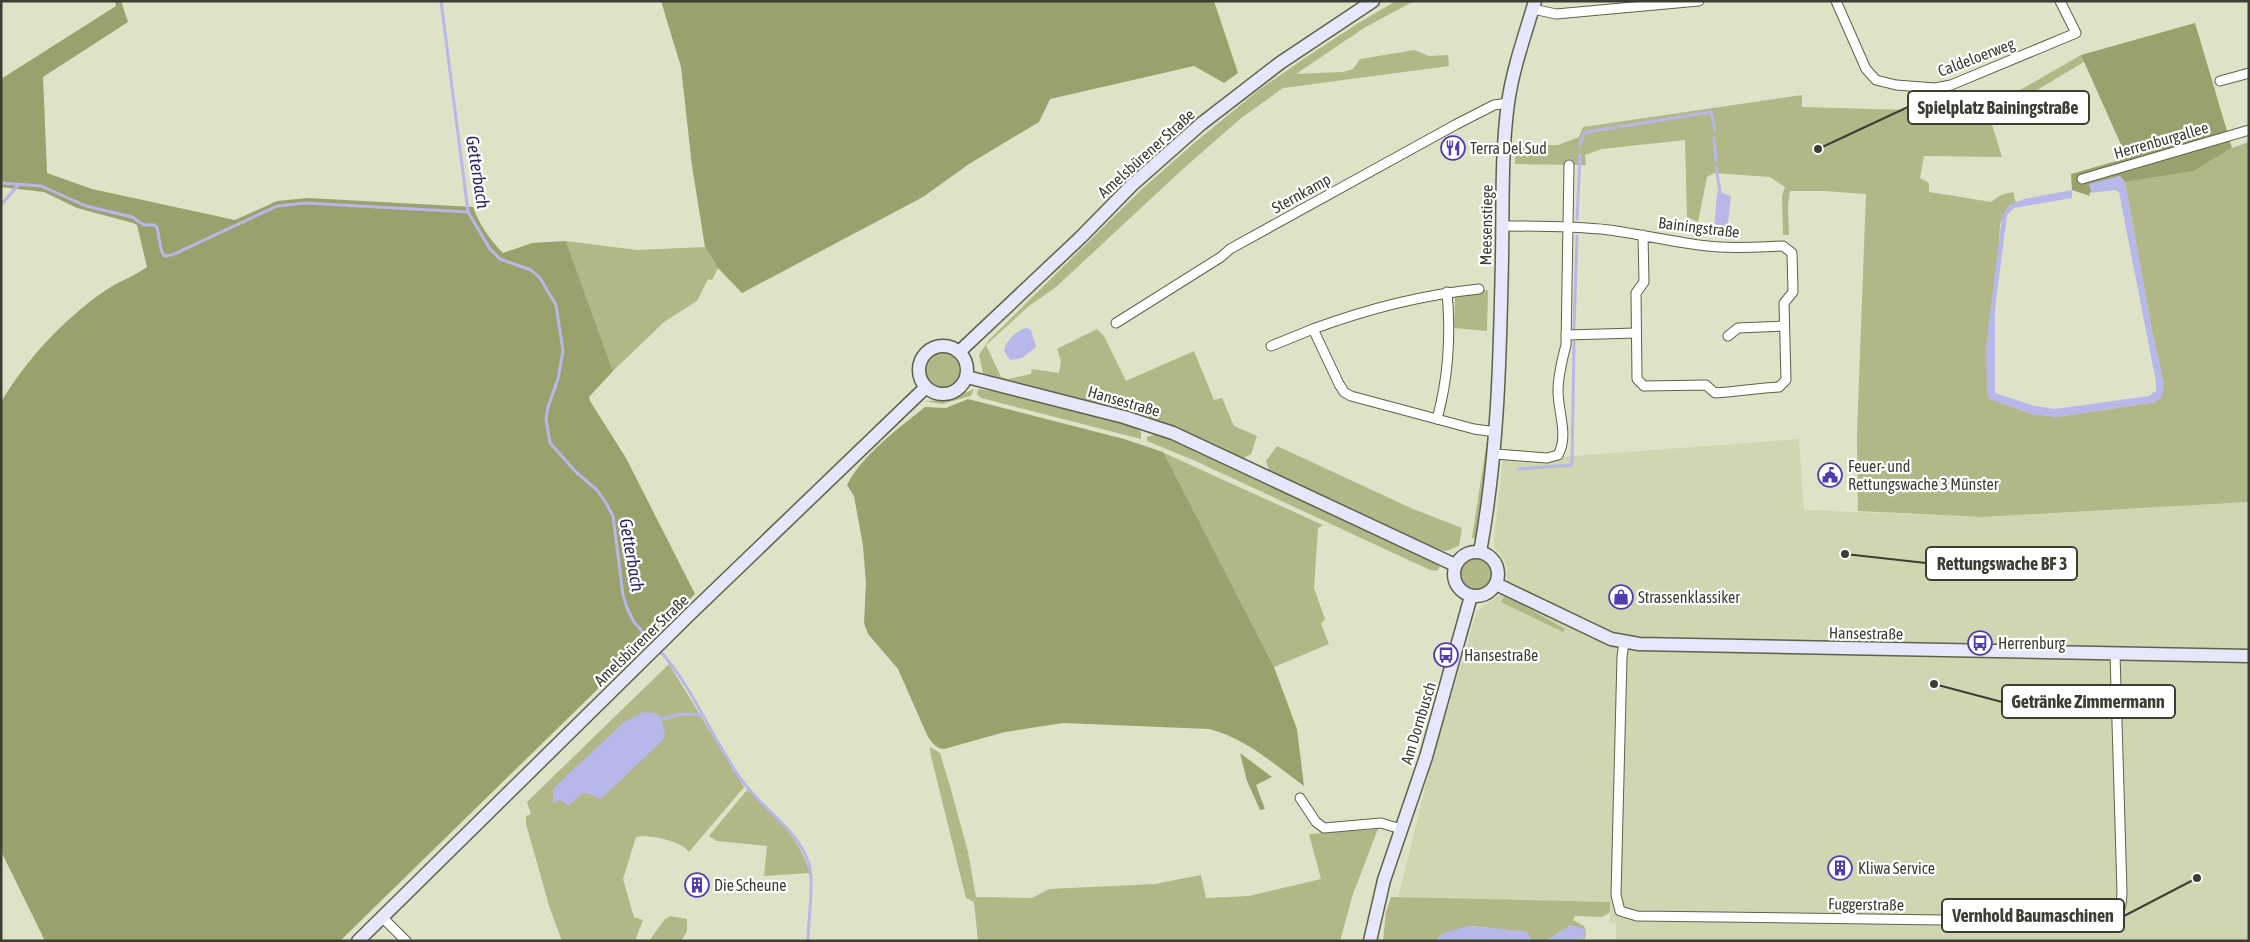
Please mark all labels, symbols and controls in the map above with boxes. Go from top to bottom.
street label: Caldeloerweg [1935,34,2017,81]
callout: Spielplatz Bainingstraße [1908,91,2089,124]
text: Spielplatz Bainingstraße [1918,97,2078,118]
street label: Amelsbürener Straße [1094,105,1198,201]
street label: Herrenburgallee [2112,118,2211,163]
water label: Getterbach [462,134,494,210]
restaurant icon: Terra Del Sud [1440,135,1466,161]
place label: Terra Del Sud [1470,139,1547,157]
street label: Sternkamp [1268,169,1334,217]
street label: Meesenstiege [1476,184,1497,266]
street label: Bainingstraße [1657,213,1741,242]
street label: Hansestraße [1086,382,1162,420]
place label: Feuer- und Rettungswache 3 Münster [1848,457,1999,494]
public building icon: Feuer- und Rettungswache 3 Münster [1817,462,1843,488]
water label: Getterbach [615,517,649,593]
callout: Rettungswache BF 3 [1926,547,2077,580]
text: Rettungswache BF 3 [1937,553,2067,574]
shop icon: Strassenklassiker [1608,584,1634,610]
place label: Strassenklassiker [1638,588,1740,606]
street label: Amelsbürener Straße [590,591,692,689]
street label: Hansestraße [1829,623,1903,643]
bus stop icon: Herrenburg [1967,630,1993,656]
place label: Herrenburg [1998,634,2066,653]
bus stop icon: Hansestraße [1433,642,1459,668]
place label: Hansestraße [1464,646,1538,664]
street label: Am Dornbusch [1397,680,1439,766]
callout: Getränke Zimmermann [2002,685,2175,718]
text: Getränke Zimmermann [2011,691,2165,712]
building icon: Kliwa Service [1827,855,1853,881]
place label: Kliwa Service [1858,859,1935,877]
building icon: Die Scheune [684,872,710,898]
place label: Die Scheune [714,876,787,894]
street label: Fuggerstraße [1828,894,1904,915]
callout: Vernhold Baumaschinen [1942,899,2124,932]
text: Vernhold Baumaschinen [1951,905,2114,926]

